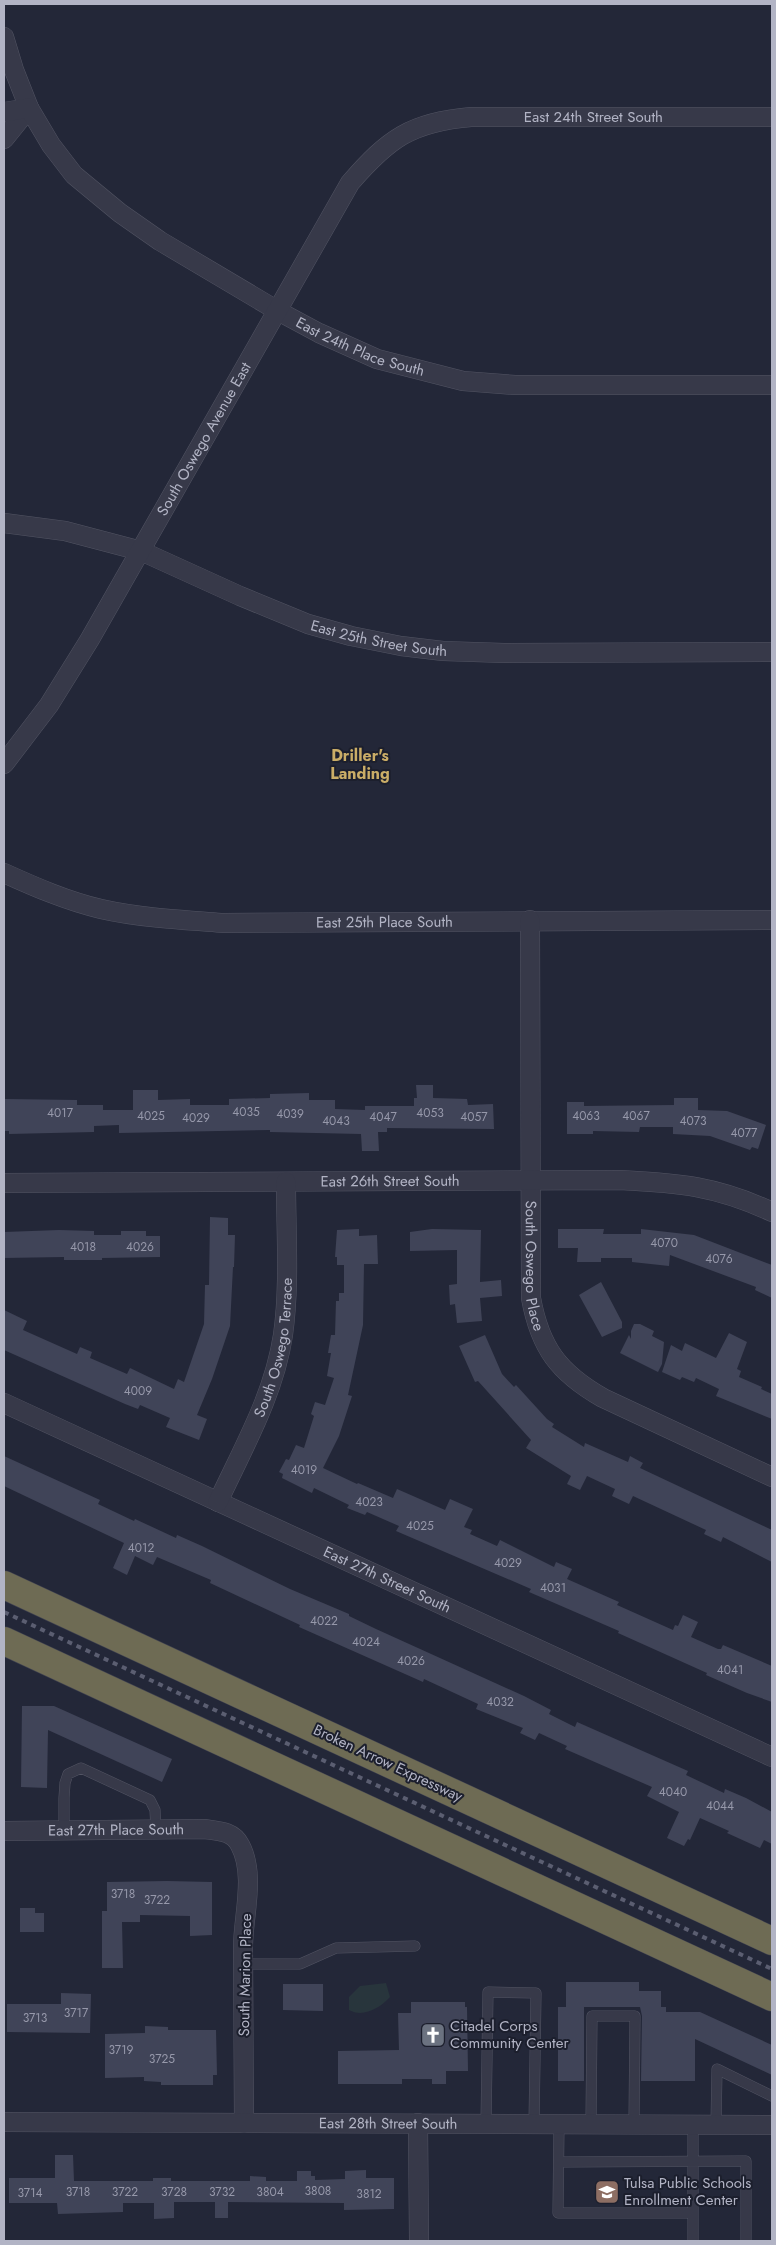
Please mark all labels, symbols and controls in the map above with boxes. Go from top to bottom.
street label: East 24th Street South [524,106,663,128]
street label: East 24th Place South [292,312,427,382]
street label: South Oswego Avenue East [151,358,257,520]
street label: East 25th Street South [308,614,447,662]
district label: Driller's Landing [330,744,390,785]
street label: East 25th Place South [316,911,453,933]
house number: 4035 [232,1103,260,1121]
house number: 4017 [47,1104,74,1122]
house number: 4053 [416,1104,444,1122]
house number: 4039 [276,1105,304,1123]
house number: 4025 [137,1107,165,1125]
house number: 4063 [572,1107,600,1125]
house number: 4067 [622,1107,650,1125]
house number: 4047 [369,1108,397,1126]
house number: 4057 [460,1108,488,1126]
house number: 4029 [182,1109,210,1127]
house number: 4043 [322,1112,350,1130]
house number: 4073 [679,1112,707,1130]
house number: 4077 [731,1124,758,1142]
street label: East 26th Street South [320,1170,460,1192]
street label: South Oswego Place [520,1200,550,1334]
house number: 4070 [650,1234,678,1252]
house number: 4018 [70,1238,96,1256]
house number: 4026 [126,1238,154,1256]
house number: 4076 [705,1250,733,1268]
street label: South Oswego Terrace [248,1277,298,1421]
house number: 4009 [124,1382,152,1400]
house number: 4019 [291,1461,317,1479]
house number: 4023 [355,1493,383,1511]
house number: 4025 [406,1517,434,1535]
house number: 4012 [128,1539,154,1557]
street label: East 27th Street South [320,1541,455,1619]
house number: 4029 [494,1554,522,1572]
house number: 4031 [540,1579,566,1597]
house number: 4022 [310,1612,338,1630]
house number: 4024 [352,1633,380,1651]
house number: 4026 [397,1652,425,1670]
house number: 4041 [717,1661,743,1679]
house number: 4032 [486,1693,514,1711]
street label: Broken Arrow Expressway [310,1719,467,1807]
house number: 4040 [659,1783,687,1801]
house number: 4044 [706,1797,734,1815]
street label: East 27th Place South [48,1818,184,1842]
house number: 3718 [111,1885,135,1903]
house number: 3722 [144,1891,170,1909]
street label: South Marion Place [233,1913,257,2037]
house number: 3717 [64,2004,89,2022]
house number: 3713 [23,2009,48,2027]
place label: Citadel Corps Community Center [450,2015,569,2054]
church icon: Citadel Corps Community Center [420,2022,446,2048]
house number: 3719 [109,2041,134,2059]
house number: 3725 [149,2050,175,2068]
street label: East 28th Street South [319,2112,457,2135]
place label: Tulsa Public Schools Enrollment Center [624,2172,751,2211]
school or university icon: Tulsa Public Schools Enrollment Center [594,2179,620,2205]
house number: 3808 [305,2182,331,2200]
house number: 3718 [66,2183,90,2201]
house number: 3722 [112,2183,138,2201]
house number: 3728 [161,2183,187,2201]
house number: 3732 [209,2183,235,2201]
house number: 3804 [256,2183,284,2201]
house number: 3714 [17,2184,43,2202]
house number: 3812 [356,2185,382,2203]

